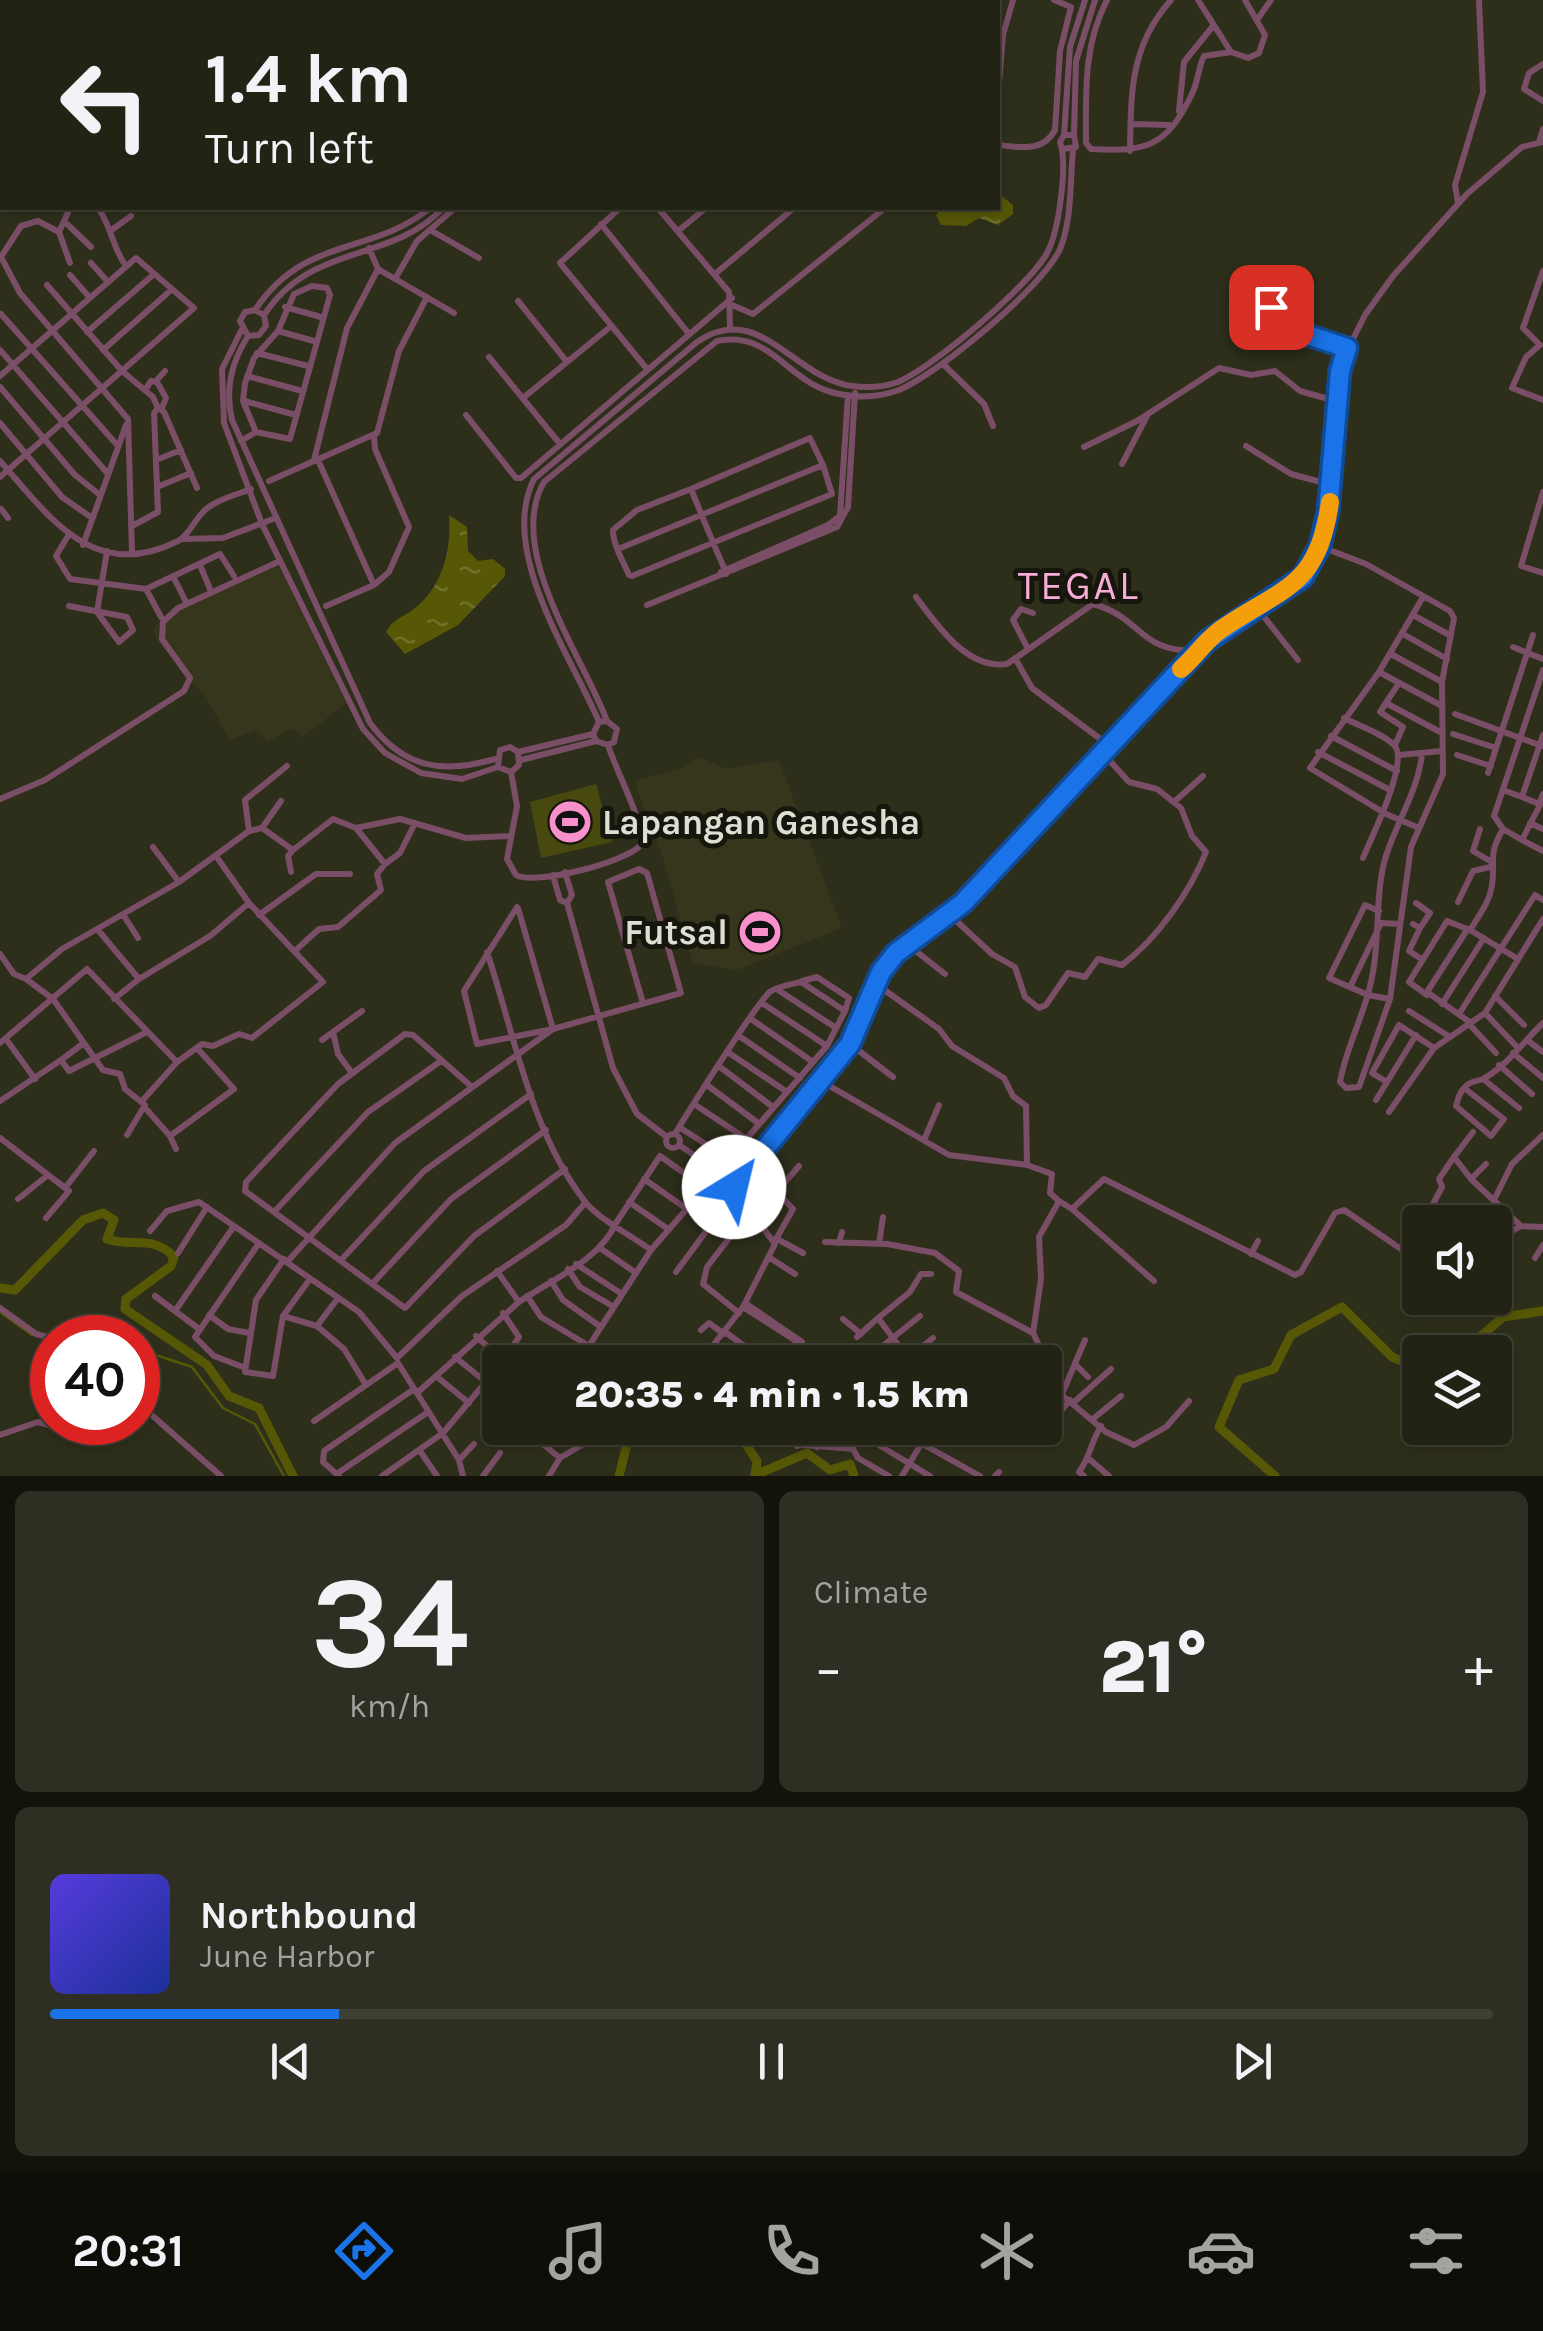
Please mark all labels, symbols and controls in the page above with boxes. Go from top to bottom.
text: 1.4 km [205,38,412,120]
icon: left [40,40,170,170]
text: Turn left [205,122,374,174]
pin [1229,265,1314,350]
icon: arrive [1244,280,1299,335]
district label: TEGAL [1018,562,1140,609]
sports icon: Lapangan Ganesha [547,799,593,845]
place label: Lapangan Ganesha [602,802,920,844]
sports icon: Futsal [737,909,783,955]
place label: Futsal [624,912,728,953]
position arrow [682,1135,786,1239]
map controls [1402,1205,1512,1445]
button: sound [1402,1205,1512,1315]
speed limit sign: 40 [30,1315,160,1445]
button: layers [1402,1335,1512,1445]
text: 20:35 · 4 min · 1.5 km [574,1372,970,1417]
text: 34 [310,1547,469,1699]
text: Climate [814,1574,928,1611]
text: 21° [1099,1623,1208,1711]
text: − [814,1636,843,1700]
text: + [1464,1636,1493,1700]
text: km/h [349,1688,430,1725]
text: Northbound [200,1893,418,1938]
text: June Harbor [200,1938,374,1975]
icon: previous [263,2034,318,2089]
icon: pause [744,2034,799,2089]
icon: next [1225,2034,1280,2089]
icon: directions [329,2216,399,2286]
icon: music [543,2216,613,2286]
icon: phone [757,2216,827,2286]
icon: climate [972,2216,1042,2286]
icon: car [1186,2216,1256,2286]
icon: filters [1401,2216,1471,2286]
text: 20:31 [72,2225,184,2277]

